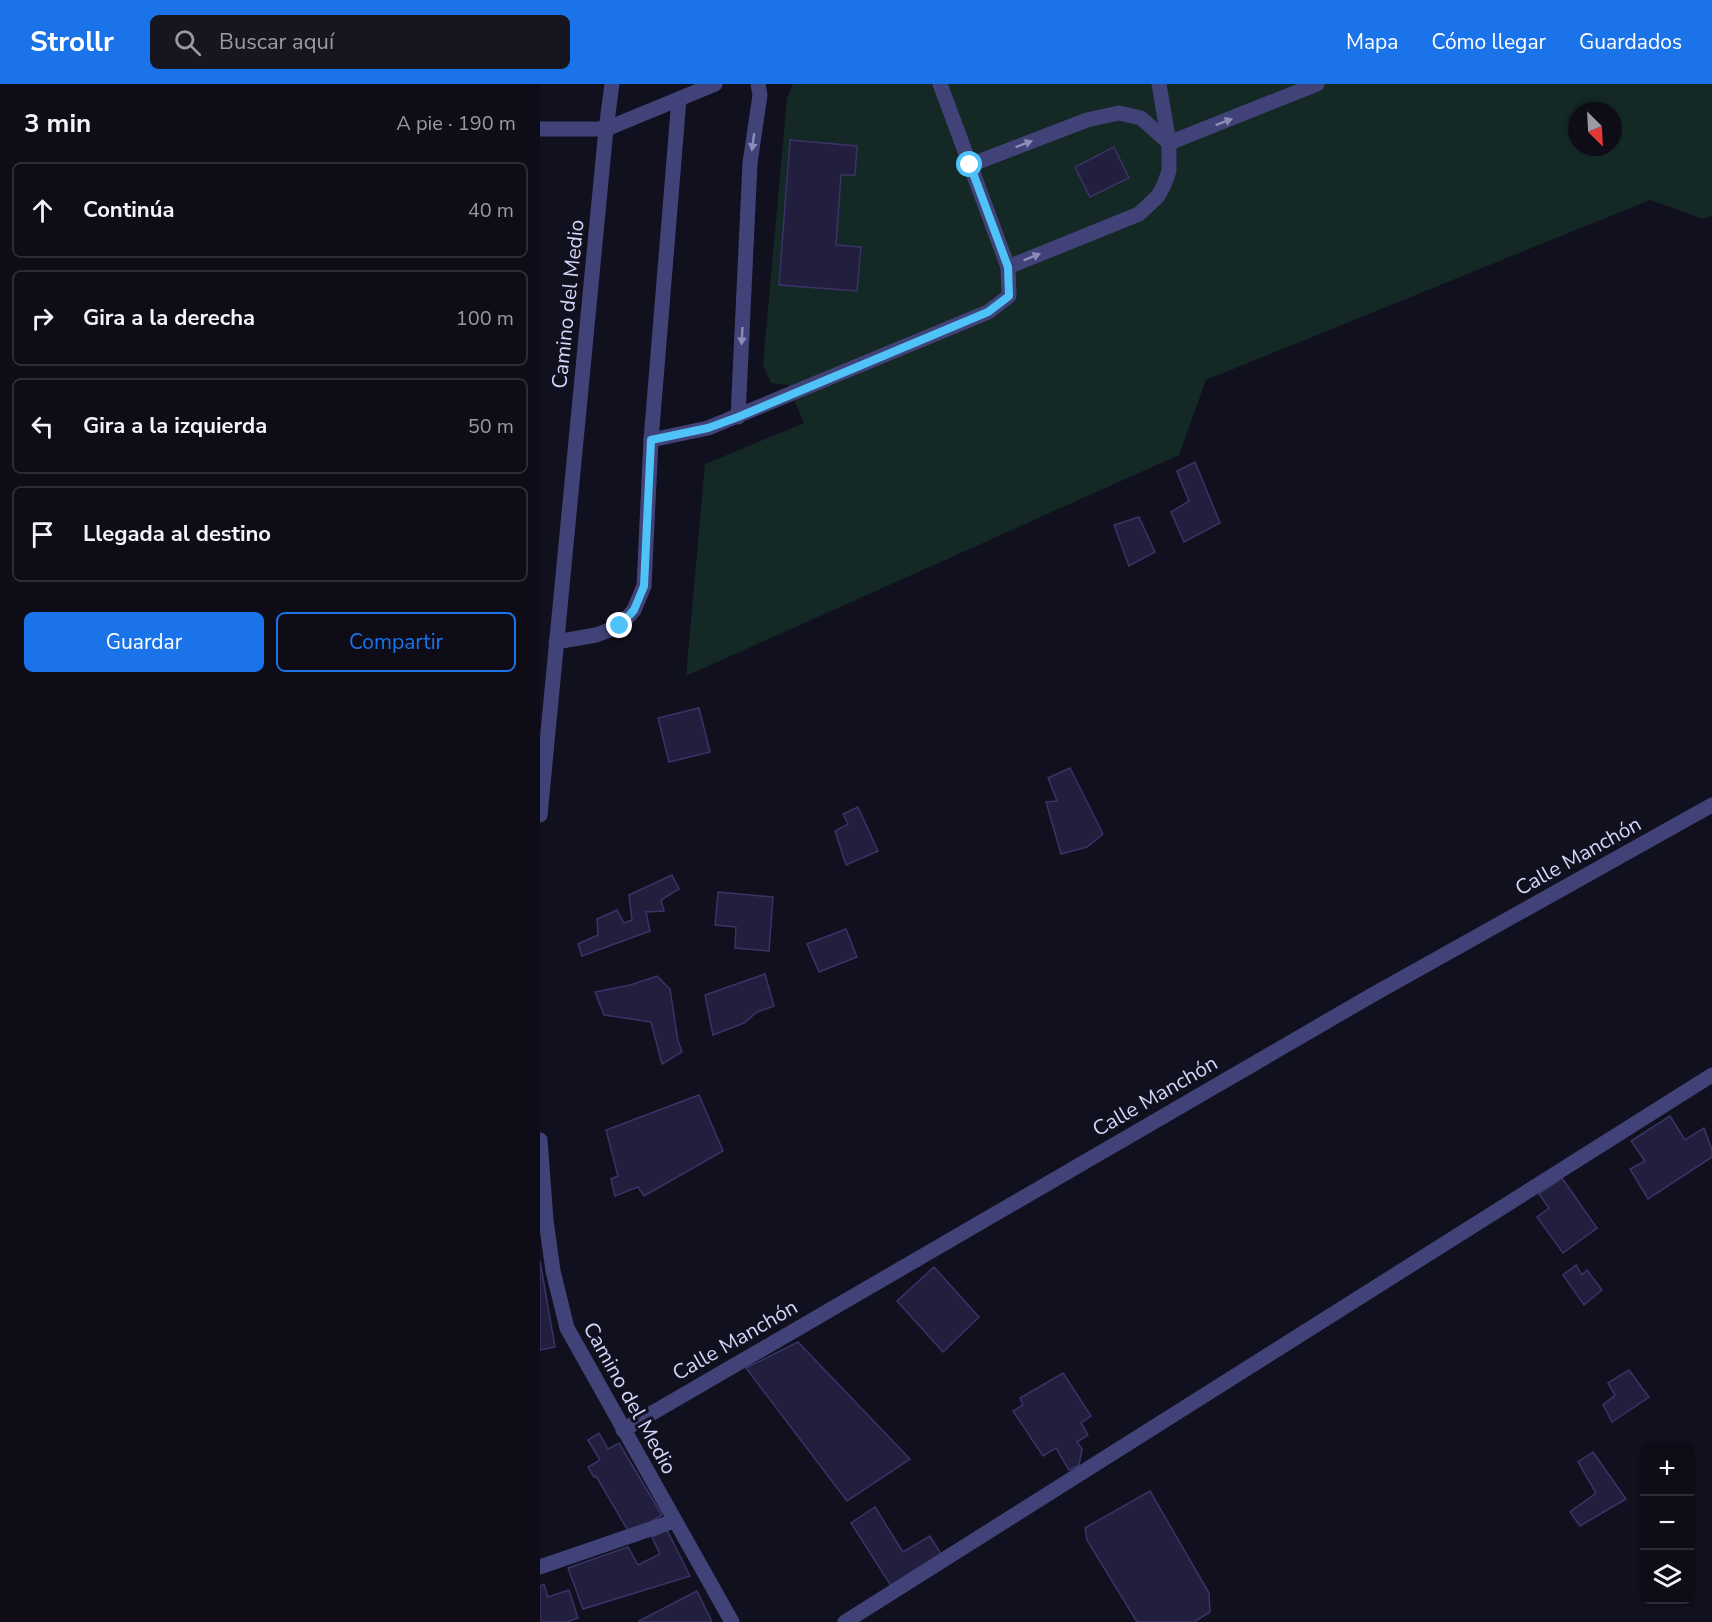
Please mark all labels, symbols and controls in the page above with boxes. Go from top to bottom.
search box [150,15,570,69]
text: Strollr [30,23,114,61]
icon: search [171,26,204,59]
text: Buscar aquí [219,27,334,57]
text: Mapa [1346,28,1398,56]
text: Cómo llegar [1431,28,1546,56]
text: Guardados [1579,28,1682,56]
north arrow [1568,102,1622,156]
text: 3 min [24,106,91,141]
text: A pie · 190 m [396,110,516,137]
one-way arrow [1215,117,1233,126]
one-way arrow [749,132,758,151]
one-way arrow [1015,139,1033,148]
route start [956,151,982,177]
icon: ahead [26,194,59,227]
text: Continúa [83,195,174,225]
text: 40 m [468,197,514,224]
street label: Camino del Medio [545,218,591,390]
one-way arrow [1023,252,1041,261]
icon: right [26,302,59,335]
text: Gira a la derecha [83,303,255,333]
text: 100 m [456,305,514,332]
one-way arrow [737,327,746,346]
icon: left [26,410,59,443]
text: Gira a la izquierda [83,411,267,441]
text: 50 m [468,413,514,440]
icon: arrive [26,518,59,551]
text: Llegada al destino [83,519,271,549]
button: Guardar [24,612,264,672]
button: Compartir [276,612,516,672]
route end [606,612,632,638]
street label: Calle Manchón [1510,810,1646,902]
street label: Calle Manchón [1087,1049,1223,1143]
street label: Calle Manchón [667,1293,803,1387]
street label: Camino del Medio [577,1317,683,1479]
map controls [1640,1442,1694,1604]
button: + [1640,1442,1694,1496]
button: − [1640,1496,1694,1550]
button: layers [1640,1550,1694,1604]

